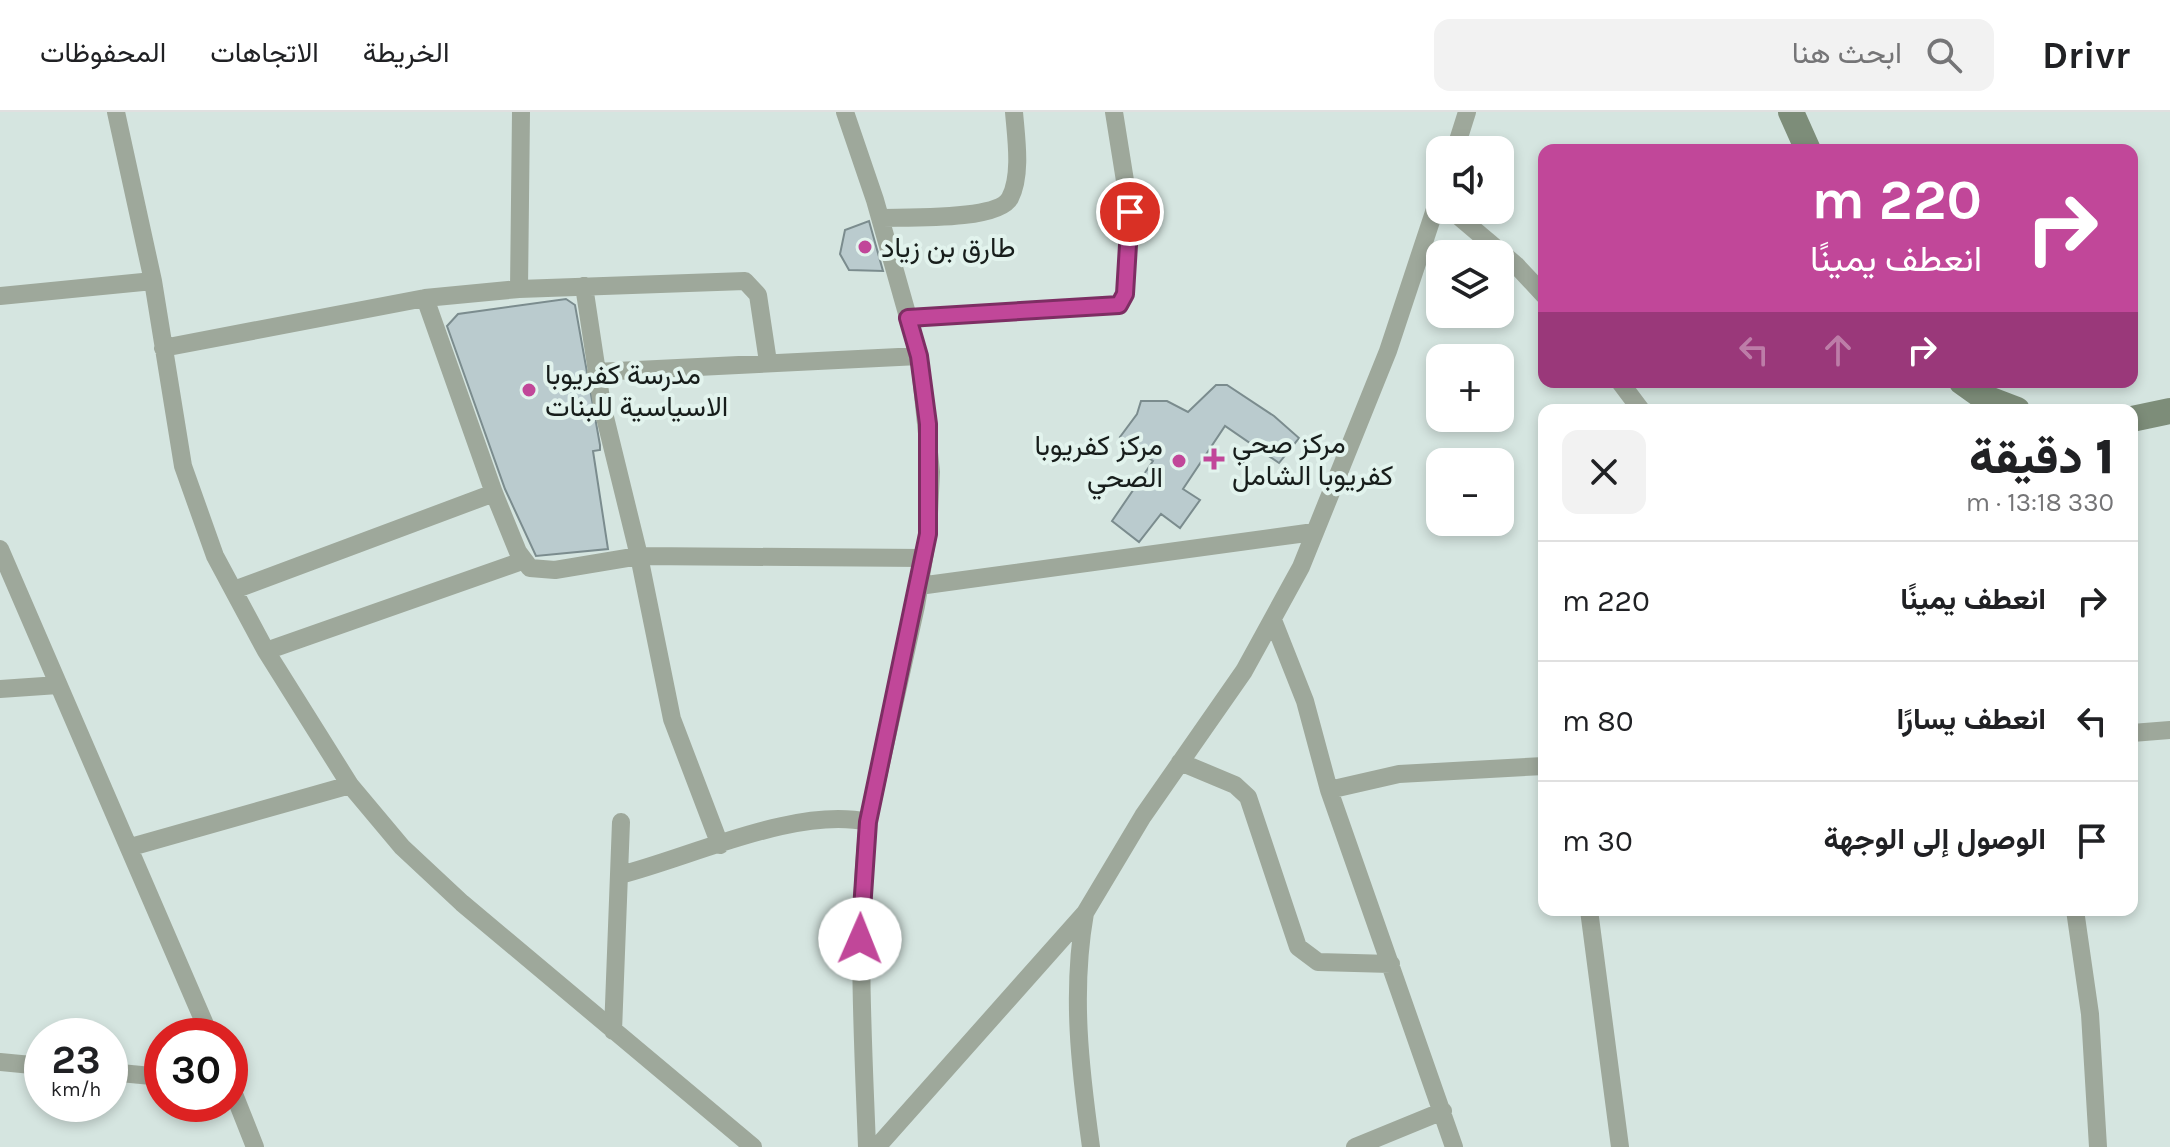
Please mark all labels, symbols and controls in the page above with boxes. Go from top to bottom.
search box [1434,19,1994,91]
icon: search [1922,33,1966,77]
text: Drivr [2042,33,2130,78]
text: ابحث هنا [1792,35,1902,71]
text: المحفوظات [40,36,166,69]
text: الاتجاهات [210,36,319,69]
text: الخريطة [363,36,449,69]
map controls [1426,136,1514,536]
button: sound [1426,136,1514,224]
text: 220 m [1811,167,1982,232]
icon: right [2010,176,2114,280]
pin [1096,178,1164,246]
icon: arrive [1108,190,1152,234]
place label: طارق بن زياد [881,231,1016,265]
marker: طارق بن زياد [856,238,874,256]
text: انعطف يمينًا [1810,238,1982,280]
button: layers [1426,240,1514,328]
icon: left [1732,328,1776,372]
icon: ahead [1816,328,1860,372]
icon: right [1900,328,1944,372]
button: + [1426,344,1514,432]
place label: مدرسة كفريوبا الاسياسية للبنات [545,358,728,423]
marker: مدرسة كفريوبا الاسياسية للبنات [520,381,538,399]
place label: مركز صحي كفريوبا الشامل [1232,427,1393,493]
place label: مركز كفريوبا الصحي [1035,429,1163,500]
text: 1 دقيقة [1969,429,2114,485]
button: close [1562,430,1646,514]
marker: مركز صحي كفريوبا الشامل [1203,448,1225,470]
button: − [1426,448,1514,536]
marker: مركز كفريوبا الصحي [1170,452,1188,470]
text: 330 m · 13:18 [1966,487,2114,518]
icon: right [2070,579,2114,623]
text: انعطف يمينًا [1900,581,2046,617]
text: 220 m [1562,583,1650,619]
icon: left [2070,699,2114,743]
text: انعطف يسارًا [1896,701,2046,737]
text: 80 m [1562,703,1633,739]
icon: arrive [2070,819,2114,863]
text: الوصول إلى الوجهة [1823,821,2046,857]
text: 30 m [1562,823,1633,859]
position arrow [818,897,902,981]
speed limit sign: 30 [144,1018,248,1122]
text: 23 [51,1036,101,1083]
text: km/h [51,1078,101,1101]

